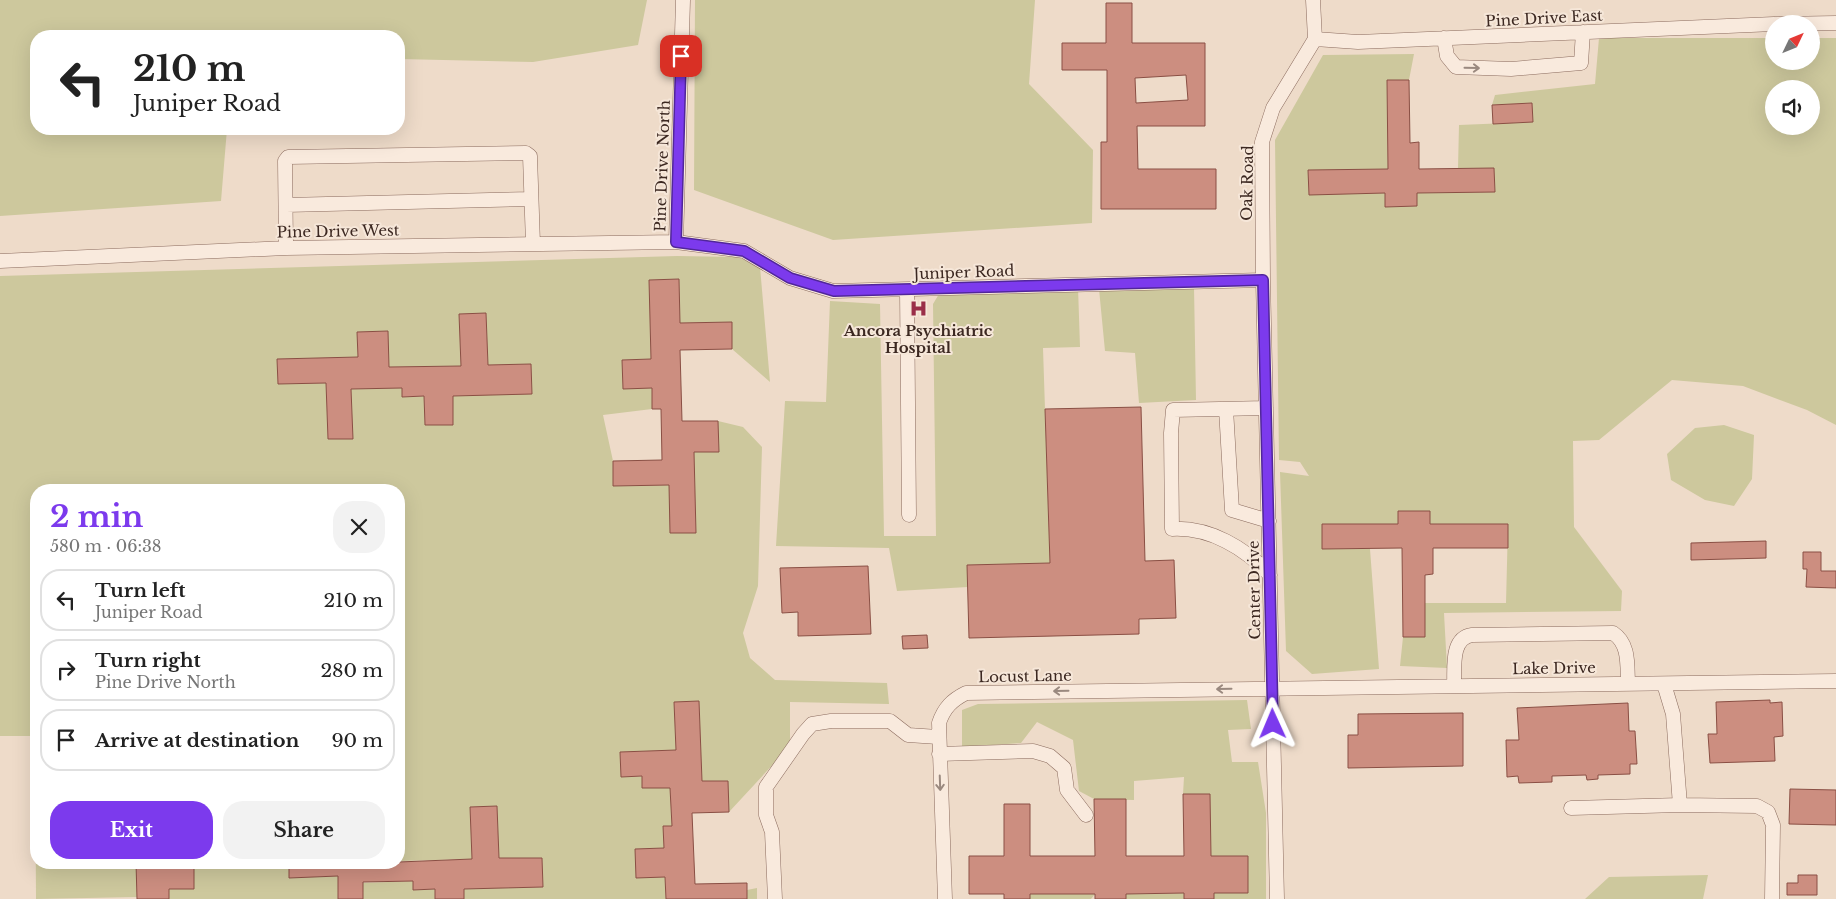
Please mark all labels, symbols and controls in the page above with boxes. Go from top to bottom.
street label: Pine Drive East [1485,5,1603,31]
north arrow [1765,15,1820,70]
map controls [1765,15,1820,135]
pin [660,35,702,77]
icon: arrive [667,42,695,70]
text: 210 m [133,47,246,90]
icon: left [50,50,115,115]
one-way arrow [1464,63,1480,72]
button: sound [1765,80,1820,135]
text: Juniper Road [133,90,281,117]
street label: Pine Drive North [650,100,674,232]
street label: Oak Road [1237,145,1257,221]
street label: Pine Drive West [276,220,400,242]
street label: Juniper Road [911,261,1015,283]
hospital icon: Ancora Psychiatric Hospital [908,299,928,319]
place label: Ancora Psychiatric Hospital [843,321,993,357]
text: 2 min [50,498,143,535]
button: close [333,501,385,553]
text: 580 m · 06:38 [50,536,162,556]
street label: Center Drive [1244,540,1264,640]
text: Turn left [95,579,186,602]
icon: left [52,586,80,614]
text: 210 m [323,589,383,612]
text: Juniper Road [95,602,203,622]
text: Turn right [95,649,201,672]
icon: right [52,656,80,684]
street label: Lake Drive [1512,658,1596,678]
text: 280 m [320,659,383,682]
street label: Locust Lane [978,666,1072,686]
text: Pine Drive North [95,672,236,692]
one-way arrow [1216,684,1232,694]
one-way arrow [1053,686,1070,696]
position arrow [1246,697,1298,749]
icon: arrive [52,726,80,754]
text: Arrive at destination [95,729,299,752]
text: 90 m [331,729,383,752]
one-way arrow [936,775,945,791]
button: Exit [50,801,213,859]
button: Share [223,801,385,859]

